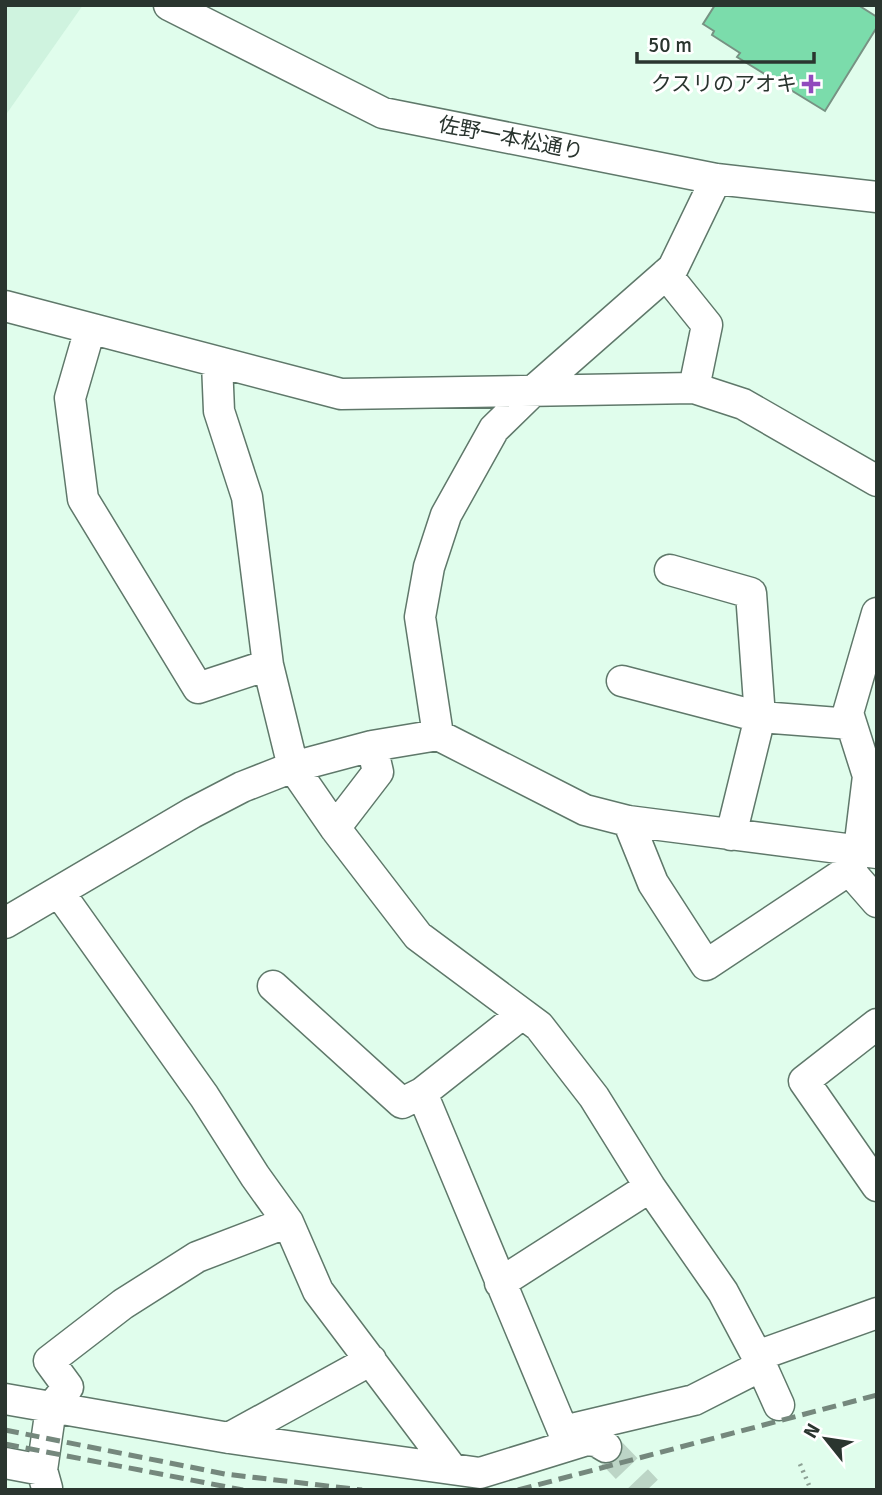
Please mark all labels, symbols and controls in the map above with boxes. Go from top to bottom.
scale bar [637,21,814,65]
text: 50 m [648,32,692,58]
place label: クスリのアオキ [651,71,797,97]
marker: クスリのアオキ [803,76,819,92]
street label: 佐野一本松通り [436,111,586,165]
north arrow [791,1404,861,1474]
text: N [798,1419,826,1443]

